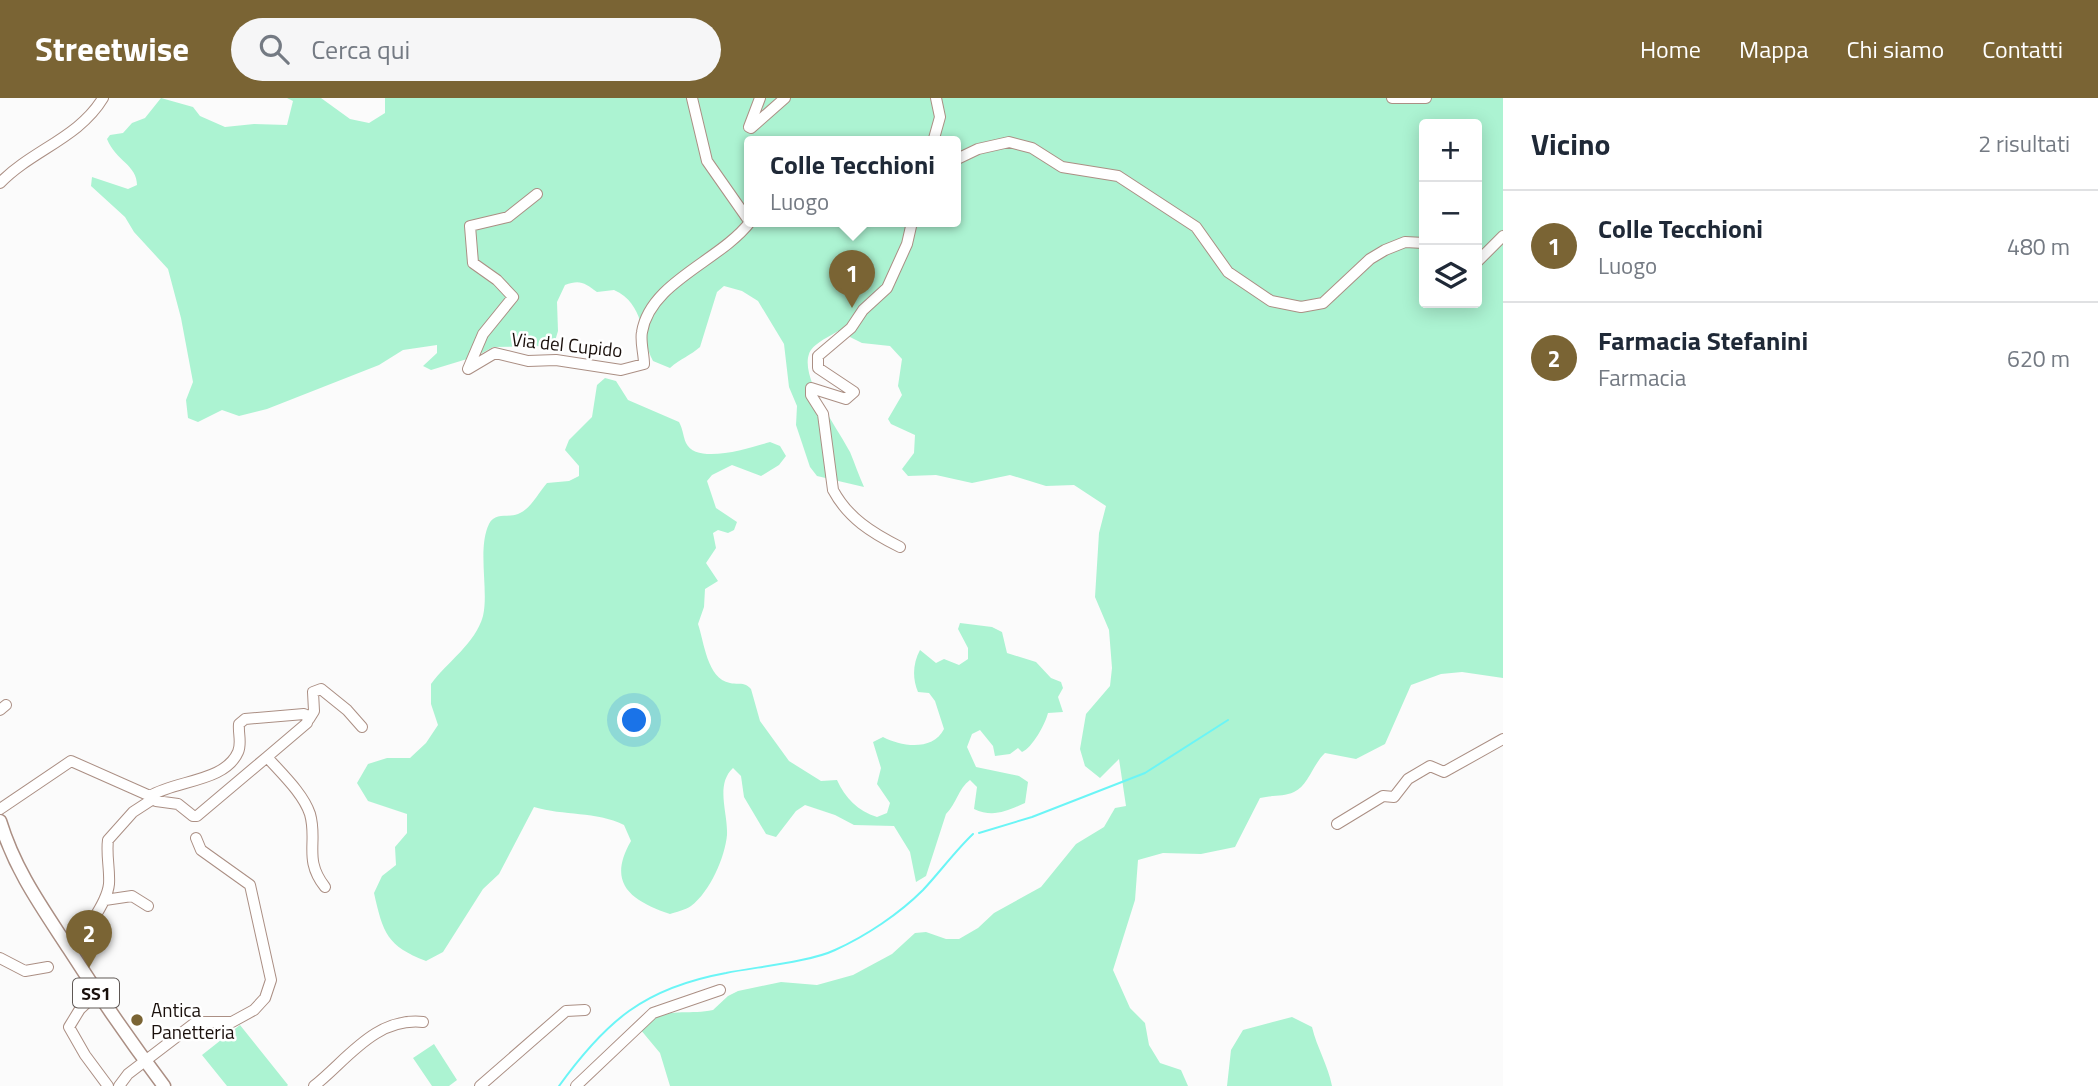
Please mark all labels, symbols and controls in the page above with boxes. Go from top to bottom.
search box [231,18,721,81]
text: Streetwise [35,24,189,74]
icon: search [255,30,293,68]
text: Cerca qui [311,30,410,69]
text: Home [1640,31,1701,67]
text: Mappa [1739,31,1808,67]
text: Chi siamo [1846,31,1944,67]
text: Contatti [1982,31,2063,67]
map controls [1419,119,1482,308]
button: + [1419,119,1482,182]
text: Vicino [1531,121,1611,167]
text: 2 risultati [1978,126,2070,161]
popup [744,136,961,227]
text: Colle Tecchioni [770,145,935,184]
button: − [1419,182,1482,245]
text: Luogo [770,184,829,219]
text: Colle Tecchioni [1598,209,1763,248]
text: 1 [1548,229,1560,264]
text: 480 m [2007,229,2070,264]
button: layers [1419,245,1482,308]
text: Luogo [1598,248,1657,283]
pin: 1 [829,250,875,308]
text: Farmacia Stefanini [1598,321,1808,360]
street label: Via del Cupido [510,324,624,364]
text: 2 [1548,341,1560,376]
text: 620 m [2007,341,2070,376]
text: Farmacia [1598,360,1686,395]
your location [617,703,651,737]
pin: 2 [66,910,112,968]
road number: SS1 [73,978,119,1008]
place label: Antica Panetteria [151,995,235,1046]
marker: Antica Panetteria [129,1012,145,1028]

